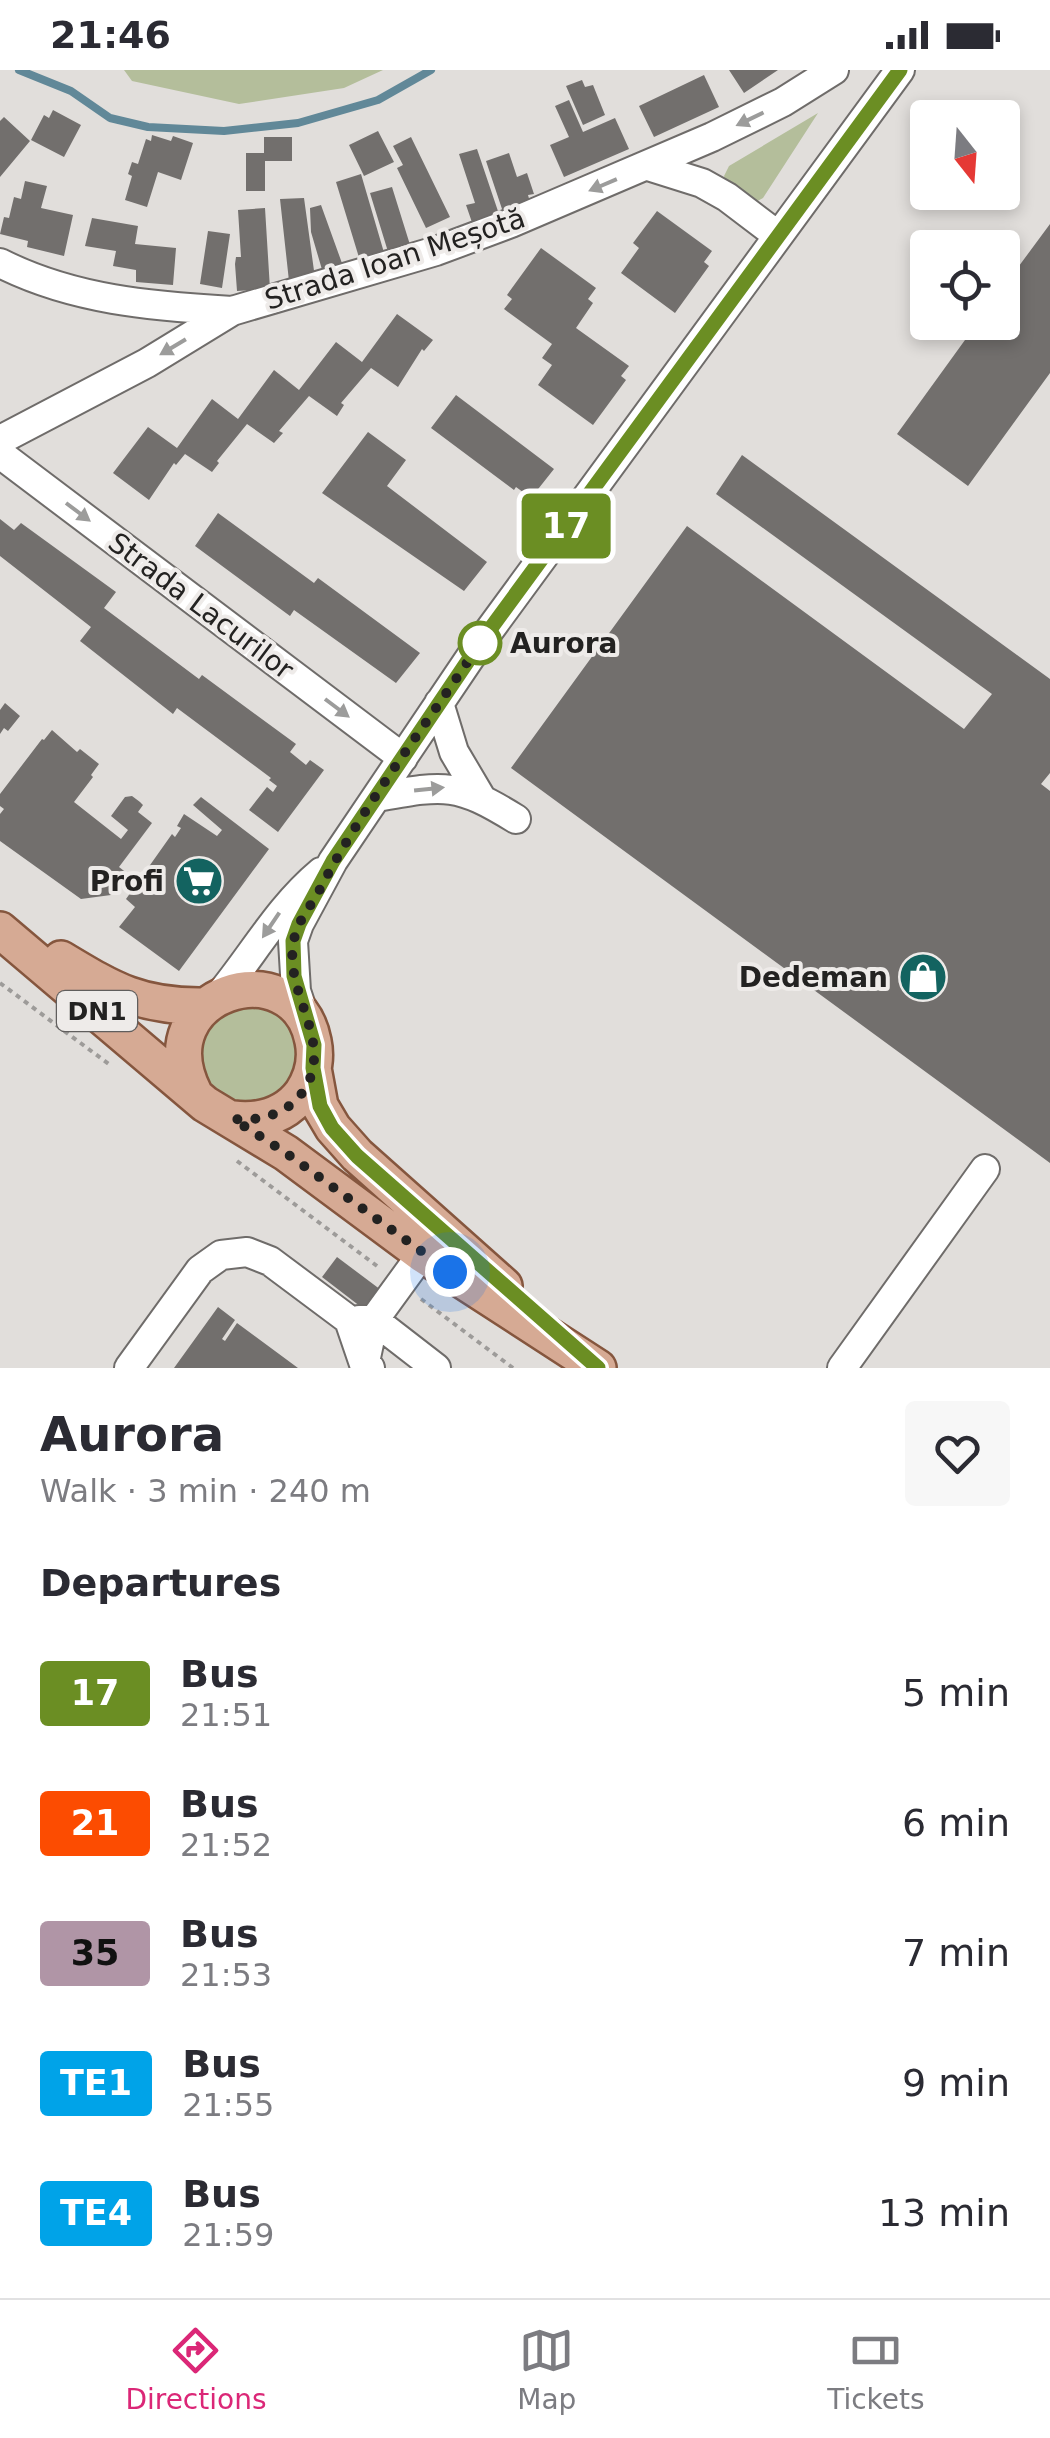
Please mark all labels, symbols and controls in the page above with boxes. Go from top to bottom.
text: 21:46 [50,13,171,57]
north arrow [910,100,1020,210]
map controls [910,100,1020,340]
one-way arrow [735,110,764,127]
one-way arrow [588,177,618,193]
street label: Strada Ioan Meșotă [261,201,529,317]
button: locate [910,230,1020,340]
one-way arrow [159,338,187,355]
line badge: 17 [521,494,611,558]
one-way arrow [65,502,91,522]
text: 17 [542,506,590,546]
street label: Strada Lacurilor [102,526,300,687]
marker: Aurora [459,622,501,664]
place label: Aurora [510,627,617,660]
one-way arrow [324,698,350,718]
one-way arrow [413,781,445,797]
supermarket icon: Profi [173,855,225,907]
place label: Profi [90,865,164,898]
one-way arrow [262,911,281,938]
shop icon: Dedeman [897,951,949,1003]
place label: Dedeman [739,961,888,994]
road number: DN1 [57,991,137,1031]
your location [425,1247,475,1297]
button: heart [905,1401,1010,1506]
text: Aurora [40,1406,224,1462]
text: Walk · 3 min · 240 m [40,1472,371,1510]
text: Departures [40,1561,281,1605]
text: Bus [180,1652,259,1696]
text: 5 min [902,1671,1010,1715]
text: 17 [71,1673,119,1713]
text: 21:51 [180,1696,272,1734]
text: Bus [180,1782,259,1826]
text: 6 min [902,1801,1010,1845]
text: 21 [71,1803,119,1843]
text: 21:52 [180,1826,272,1864]
text: Bus [180,1912,259,1956]
text: 7 min [902,1931,1010,1975]
text: 35 [71,1933,119,1973]
text: 21:53 [180,1956,272,1994]
text: Bus [182,2042,261,2086]
text: 9 min [902,2061,1010,2105]
text: TE1 [60,2063,132,2103]
text: 21:55 [182,2086,274,2124]
text: Bus [182,2172,261,2216]
text: 13 min [878,2191,1010,2235]
text: TE4 [60,2193,132,2233]
text: 21:59 [182,2216,274,2254]
tab: Directions [125,2323,266,2416]
tab: Map [517,2323,576,2416]
tab: Tickets [827,2323,925,2416]

